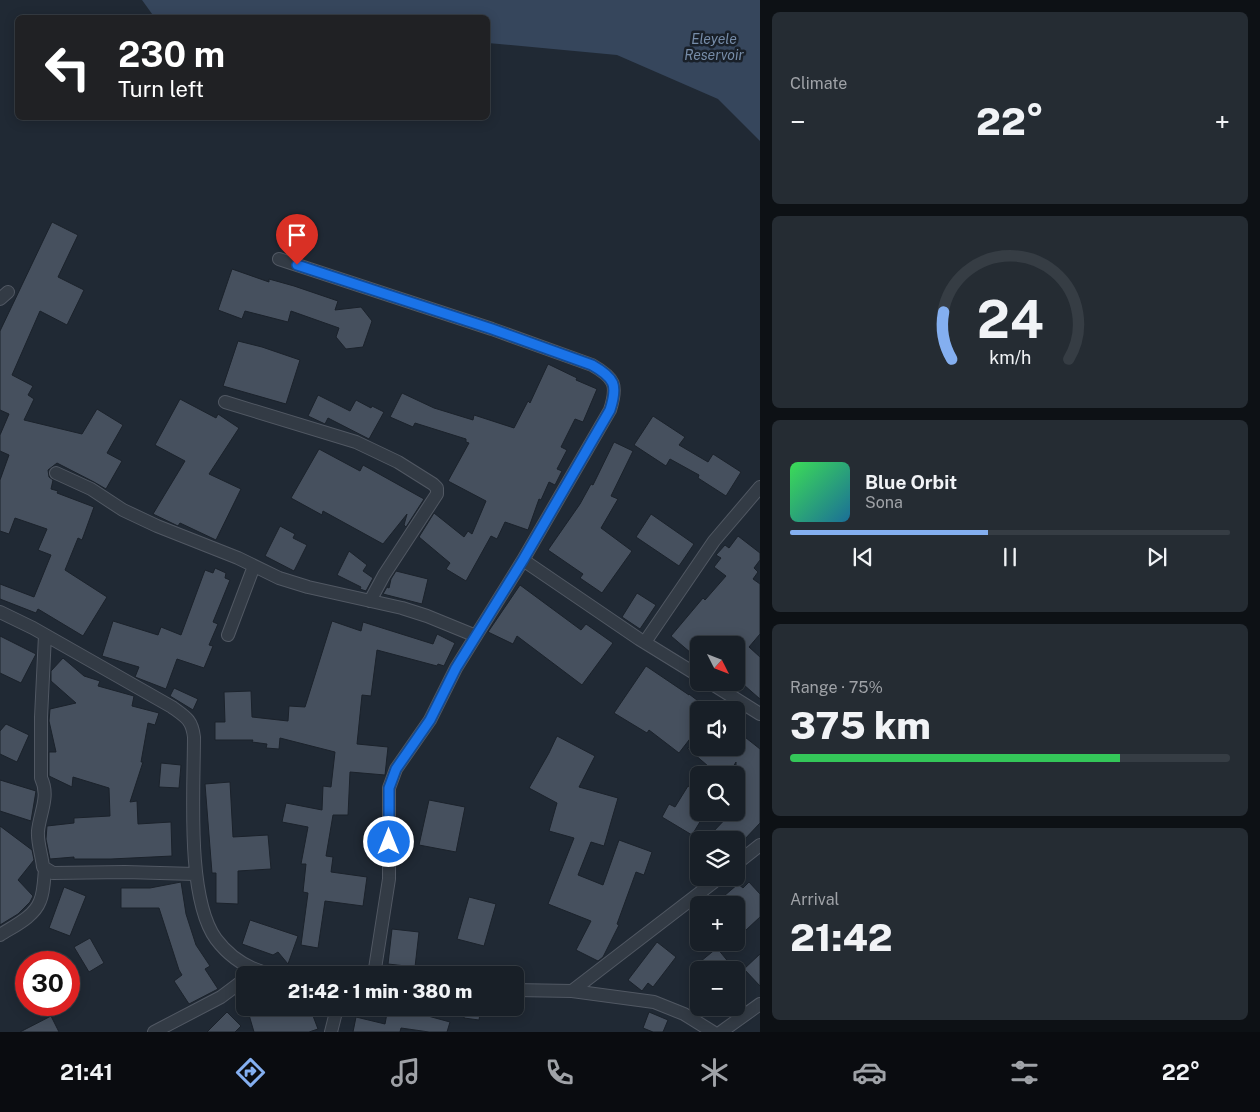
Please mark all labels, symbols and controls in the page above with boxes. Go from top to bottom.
water label: Eleyele Reservoir [684,31,744,63]
text: 230 m [118,34,225,75]
icon: left [35,35,100,100]
text: Climate [790,74,847,93]
text: Turn left [118,76,204,102]
text: 22° [976,99,1044,144]
text: − [790,105,806,138]
text: + [1214,105,1230,138]
pin [276,214,318,265]
icon: arrive [283,221,311,249]
text: 24 [976,289,1044,350]
text: km/h [989,347,1031,368]
text: Blue Orbit [865,471,957,493]
text: Sona [865,493,903,512]
icon: previous [849,543,877,571]
icon: pause [996,543,1024,571]
icon: next [1143,543,1171,571]
north arrow [690,636,745,691]
map controls [690,636,745,1016]
text: Range · 75% [790,678,883,697]
button: sound [690,701,745,756]
text: 375 km [790,703,931,748]
button: search [690,766,745,821]
position arrow [362,815,414,867]
button: layers [690,831,745,886]
text: Arrival [790,890,839,909]
button: + [690,896,745,951]
text: 21:42 [790,915,893,960]
speed limit sign: 30 [15,951,80,1016]
button: − [690,961,745,1016]
text: 21:42 · 1 min · 380 m [288,980,472,1002]
icon: directions [233,1055,268,1090]
icon: music [388,1055,423,1090]
icon: phone [542,1055,577,1090]
icon: climate [697,1055,732,1090]
icon: car [852,1055,887,1090]
icon: filters [1007,1055,1042,1090]
text: 21:41 [60,1059,113,1085]
text: 22° [1162,1059,1200,1085]

